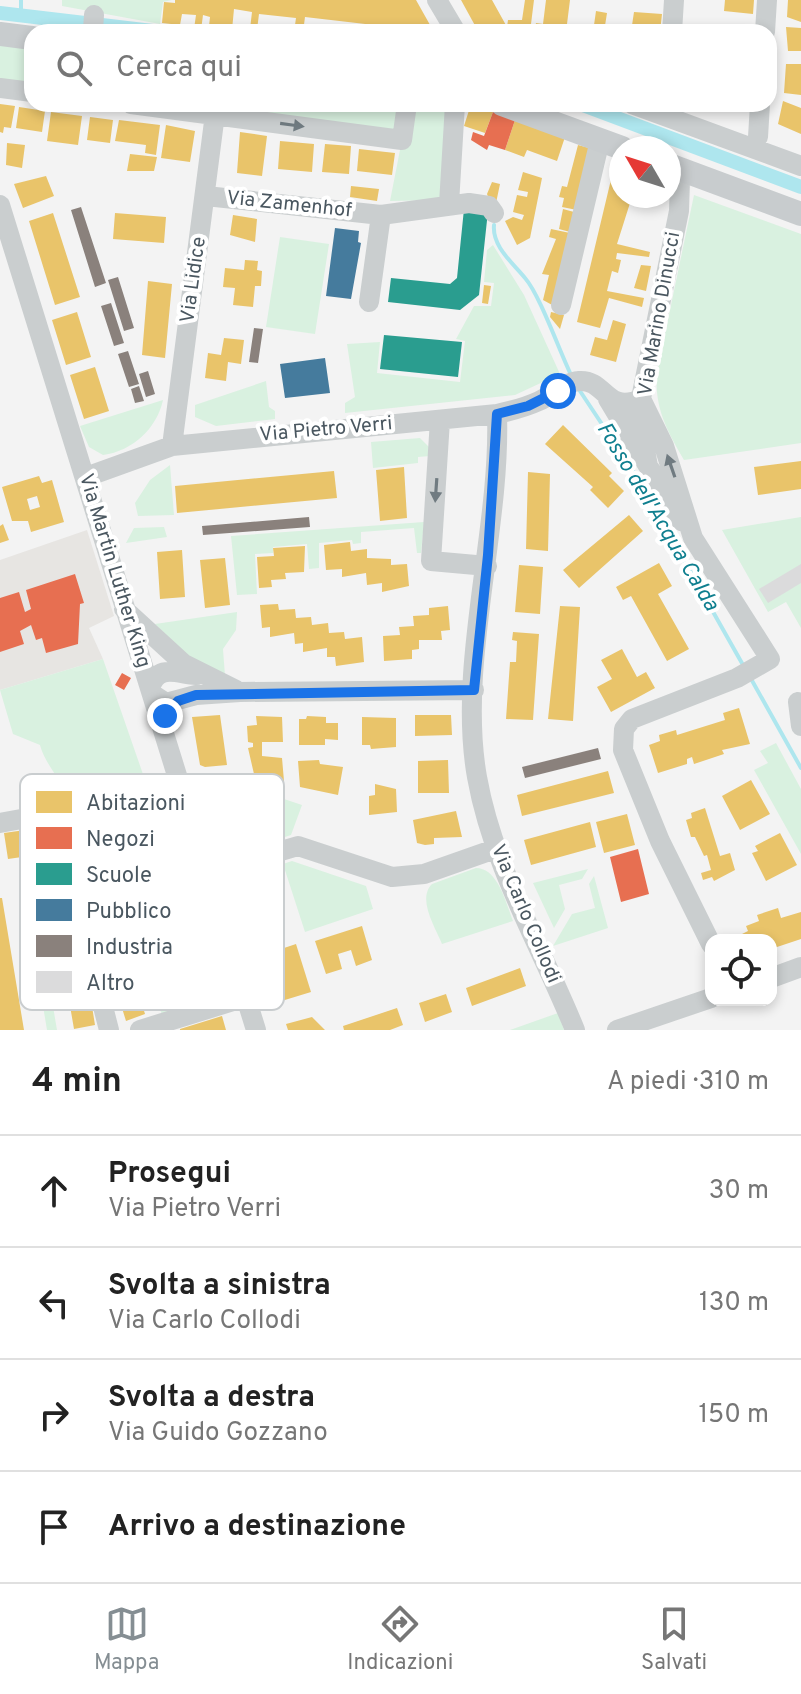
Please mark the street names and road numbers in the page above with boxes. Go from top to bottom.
street label: Via Zamenhof [225,185,353,225]
street label: Via Marino Dinucci [633,230,687,398]
street label: Via Lidice [175,235,213,325]
street label: Via Pietro Verri [259,411,393,449]
street label: Via Martin Luther King [72,471,156,671]
street label: Via Carlo Collodi [484,841,566,987]

